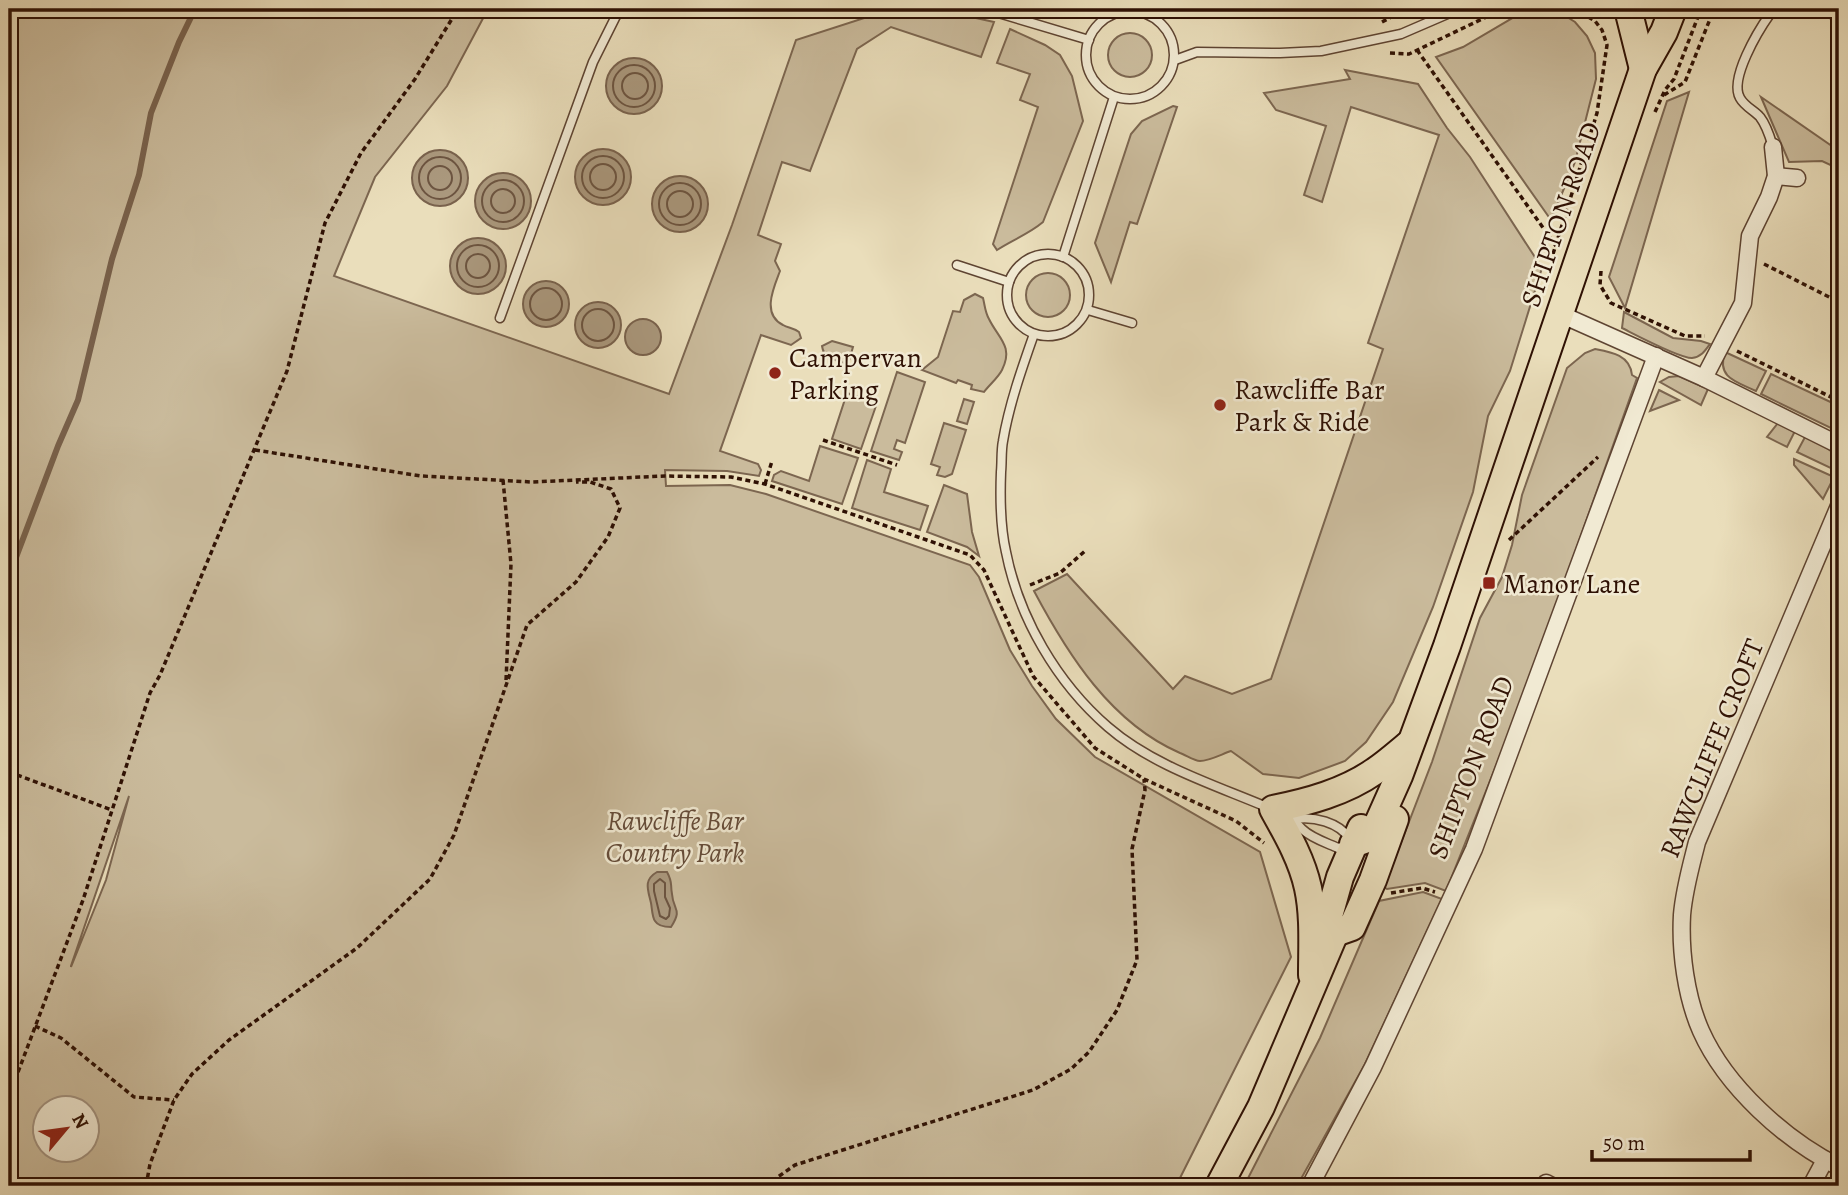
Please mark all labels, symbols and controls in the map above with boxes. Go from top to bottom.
street label: SHIPTON ROAD [1511,117,1610,312]
place label: Campervan Parking [789,339,922,409]
marker: Campervan Parking [767,365,783,381]
place label: Rawcliffe Bar Park & Ride [1234,371,1385,441]
marker: Rawcliffe Bar Park & Ride [1212,397,1228,413]
place label: Manor Lane [1503,565,1640,603]
marker: Manor Lane [1481,575,1497,591]
street label: RAWCLIFFE CROFT [1651,633,1773,863]
street label: SHIPTON ROAD [1419,670,1523,864]
park label: Rawcliffe Bar Country Park [606,802,745,872]
north arrow [32,1094,102,1164]
text: N [65,1109,95,1134]
scale bar [1592,1118,1750,1162]
text: 50 m [1603,1129,1645,1157]

